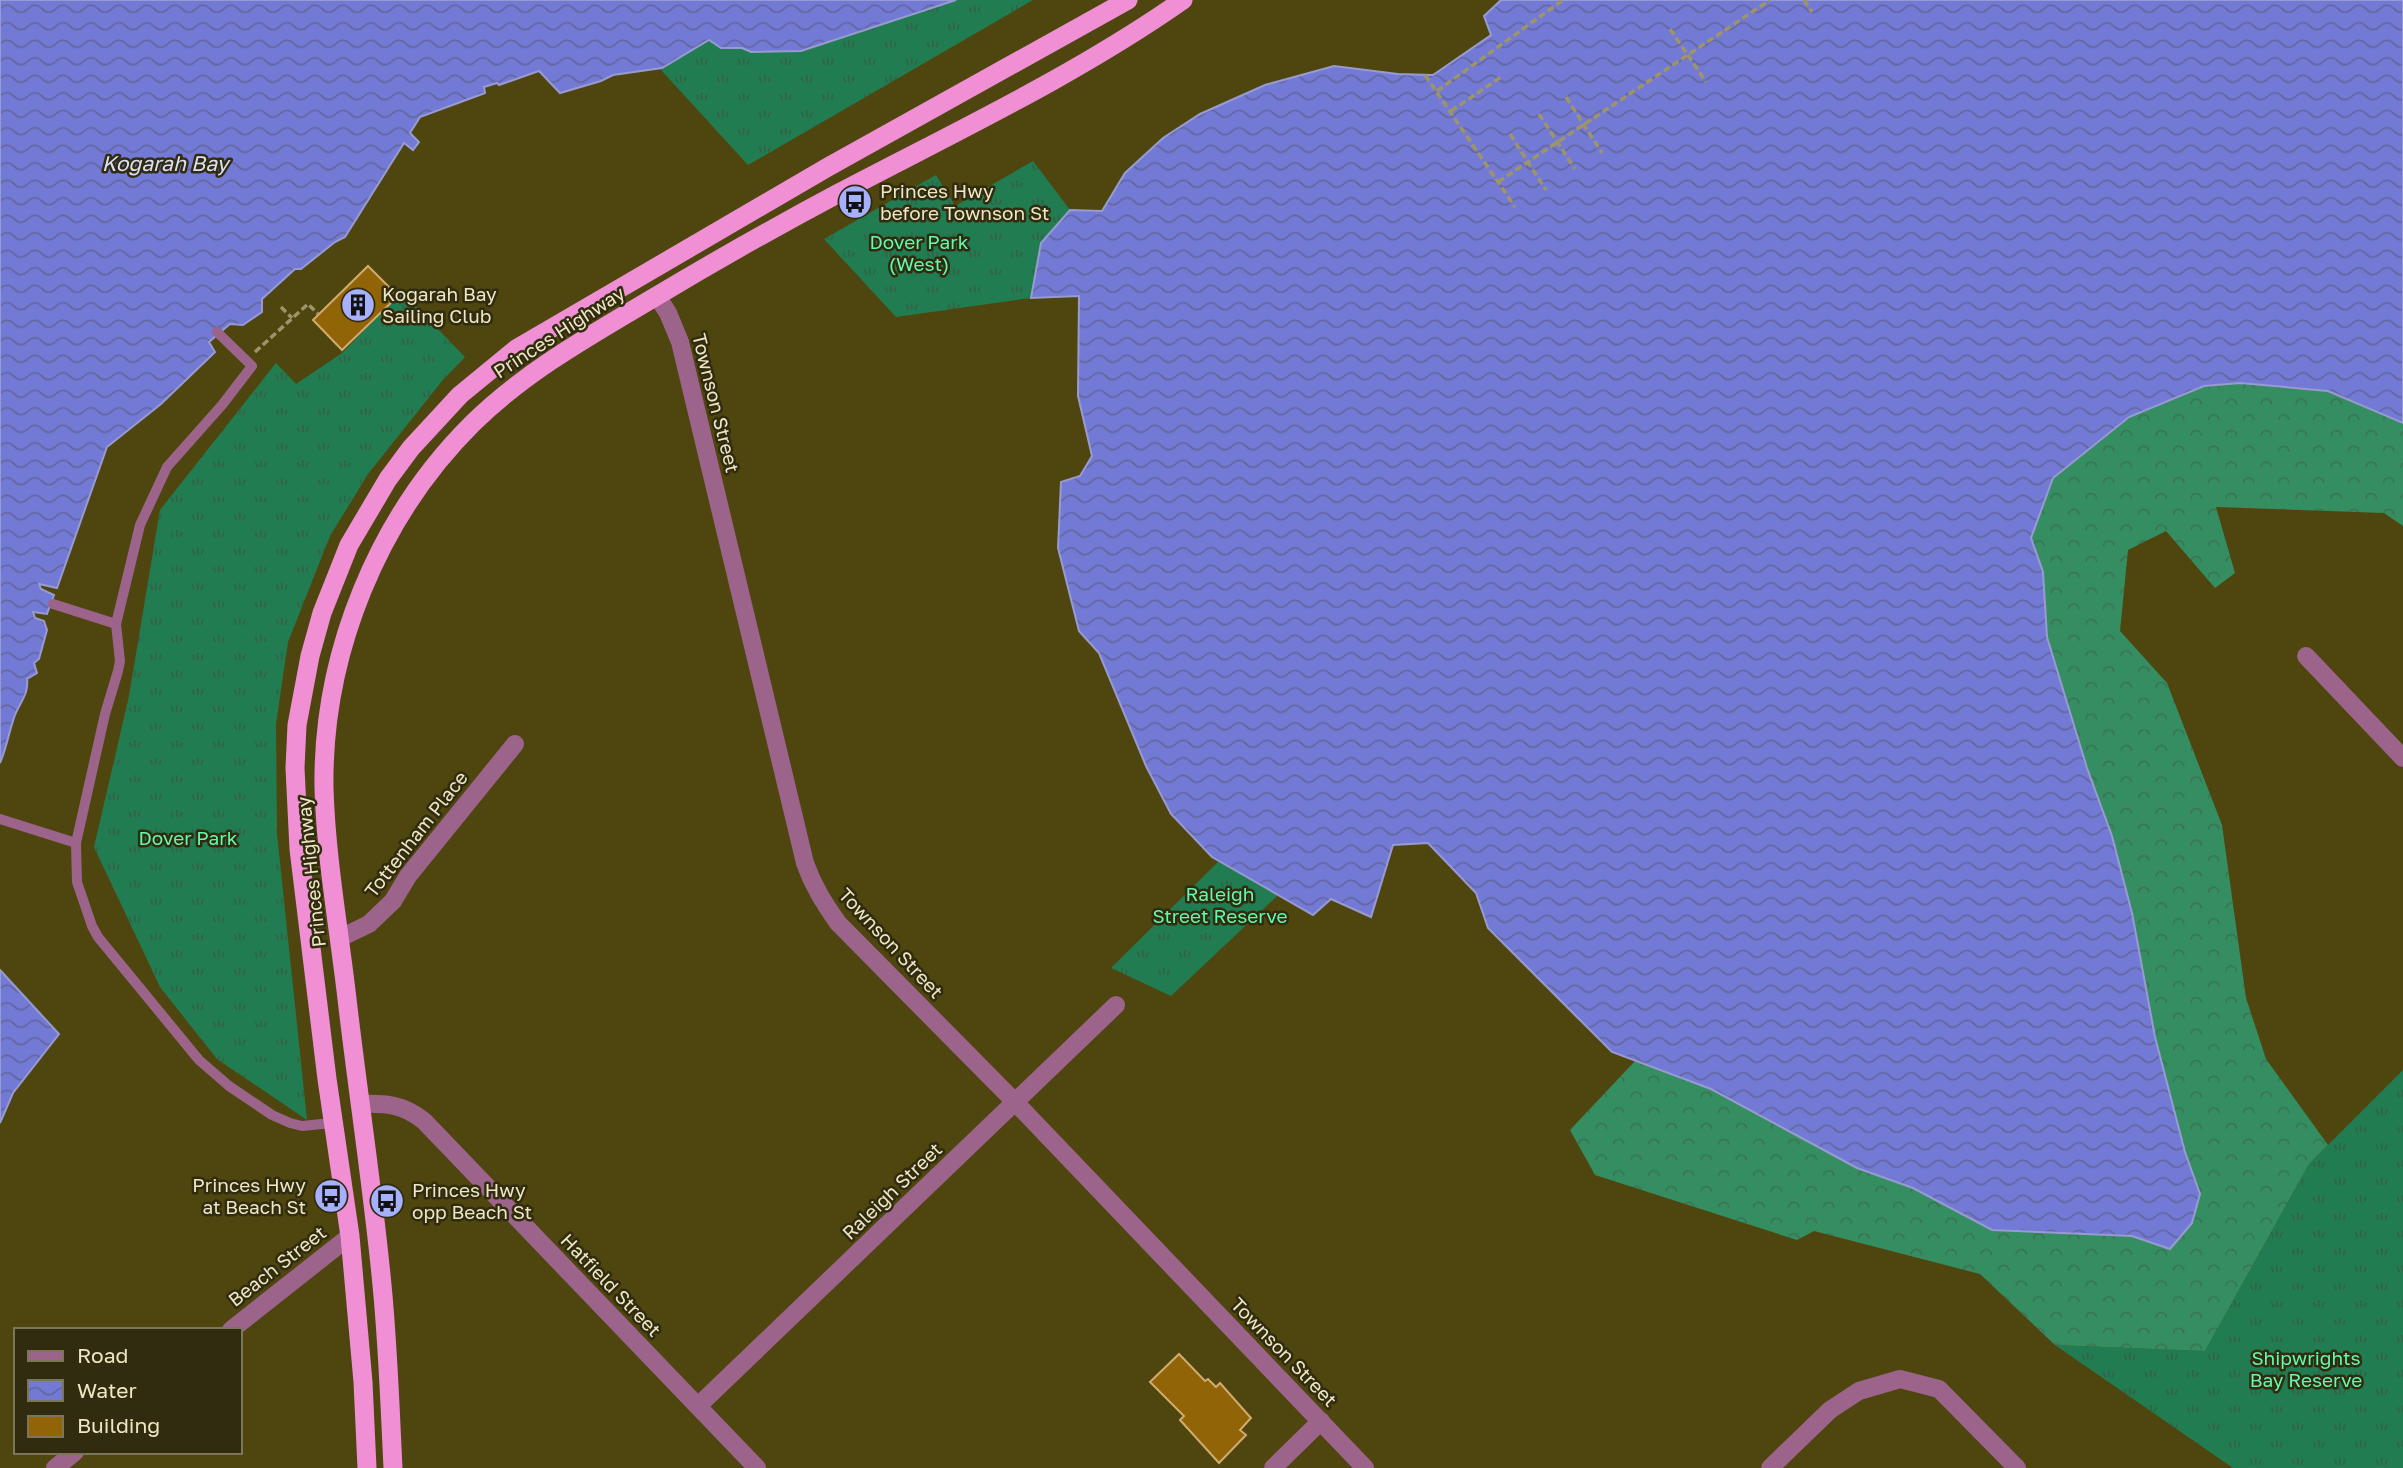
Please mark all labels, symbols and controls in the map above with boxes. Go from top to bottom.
water label: Kogarah Bay [102,150,232,176]
place label: Princes Hwy before Townson St [880,179,1049,224]
bus stop icon: Princes Hwy before Townson St [836,183,874,221]
park label: Dover Park (West) [870,230,969,275]
street label: Princes Highway [489,280,629,382]
place label: Kogarah Bay Sailing Club [382,282,497,327]
building icon: Kogarah Bay Sailing Club [339,286,377,324]
street label: Townson Street [688,331,745,475]
street label: Tottenham Place [359,766,472,901]
street label: Princes Highway [291,795,330,949]
park label: Dover Park [139,826,238,849]
park label: Raleigh Street Reserve [1152,882,1288,927]
street label: Townson Street [834,883,948,1003]
street label: Raleigh Street [837,1137,946,1244]
place label: Princes Hwy at Beach St [192,1173,306,1218]
bus stop icon: Princes Hwy at Beach St [312,1177,350,1215]
place label: Princes Hwy opp Beach St [412,1178,532,1223]
bus stop icon: Princes Hwy opp Beach St [368,1182,406,1220]
street label: Beach Street [223,1220,330,1311]
street label: Hatfield Street [556,1228,666,1341]
street label: Townson Street [1227,1292,1342,1411]
legend [14,1328,242,1454]
text: Road [77,1342,128,1368]
park label: Shipwrights Bay Reserve [2250,1346,2362,1391]
text: Water [77,1377,137,1403]
text: Building [77,1412,160,1438]

